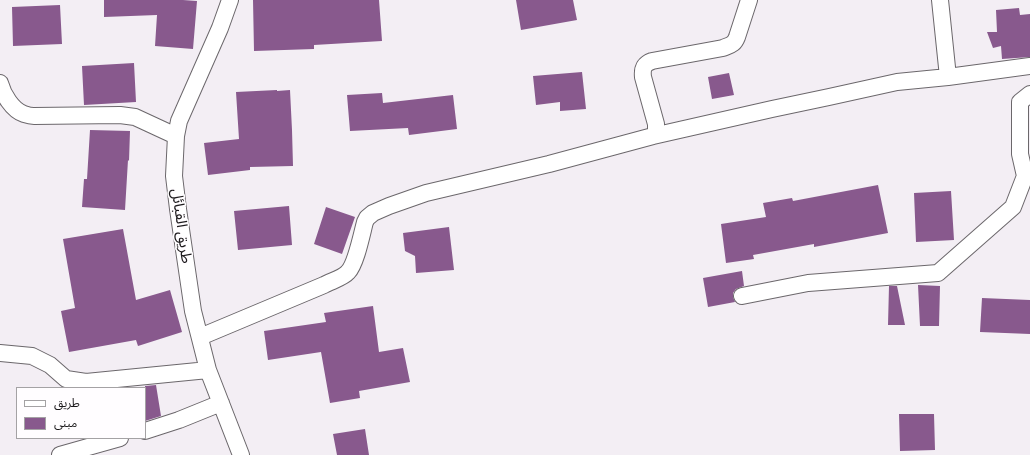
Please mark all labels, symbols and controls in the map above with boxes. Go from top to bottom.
street label: طريق القبائل [167,187,195,265]
legend [16,387,146,439]
text: طريق [54,395,80,411]
text: مبنى [54,415,77,431]

